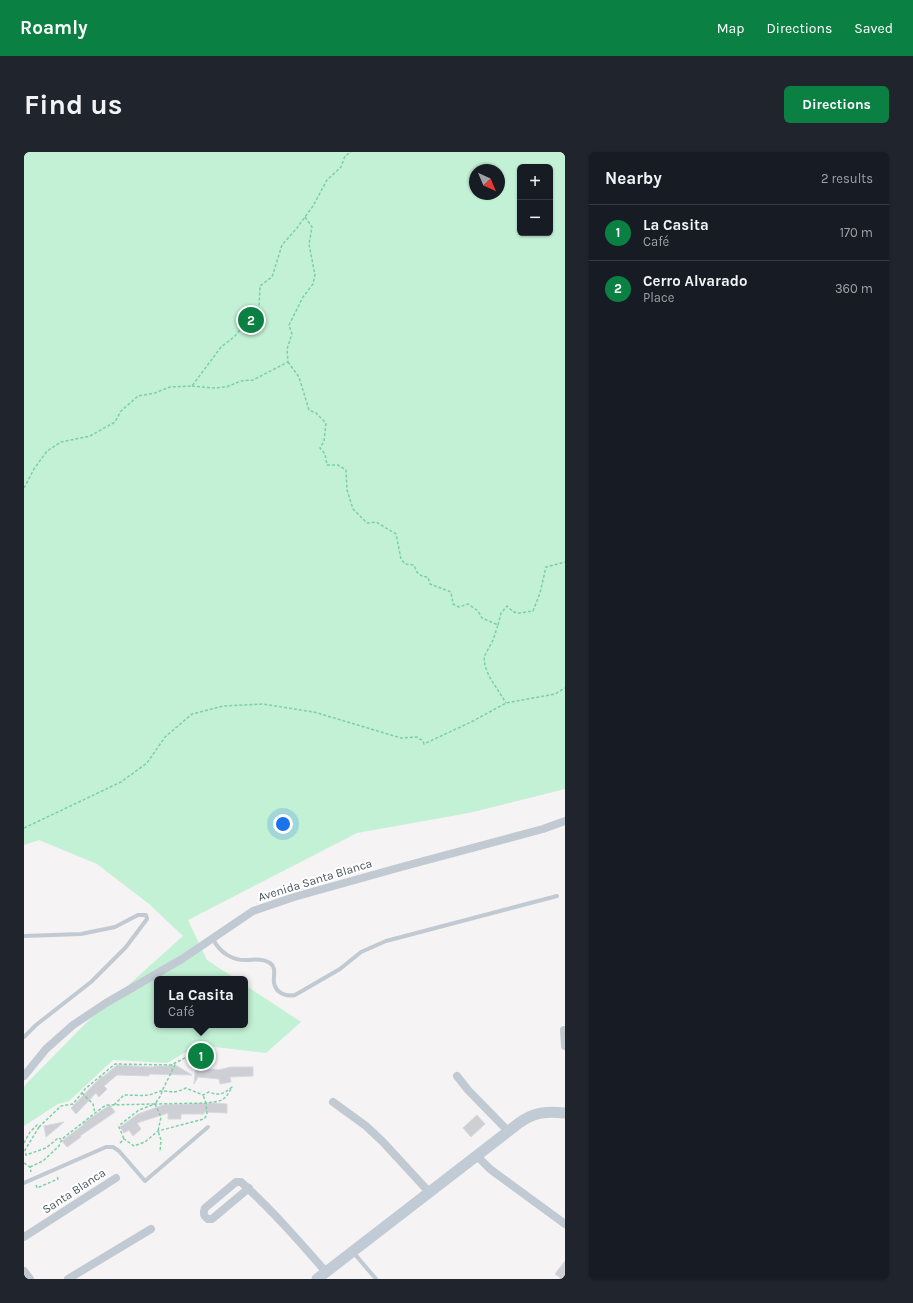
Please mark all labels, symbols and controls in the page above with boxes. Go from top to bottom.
text: Roamly [20,17,87,39]
text: Map [717,20,745,37]
text: Directions [767,20,832,37]
text: Saved [854,20,893,37]
button: Directions [784,86,889,123]
text: Find us [24,88,123,121]
north arrow [469,164,505,200]
map controls [517,164,553,236]
button: + [517,164,553,200]
text: Nearby [605,168,662,188]
text: 2 results [821,171,873,186]
button: − [517,200,553,236]
text: La Casita [643,216,709,234]
text: 1 [616,225,620,240]
text: 170 m [840,225,873,240]
text: Café [643,234,669,249]
text: Cerro Alvarado [643,272,747,290]
text: 2 [614,281,622,296]
text: 360 m [835,281,873,296]
text: Place [643,290,674,305]
pin: 2 [238,305,264,335]
your location [273,814,293,834]
street label: Avenida Santa Blanca [256,856,374,904]
popup [154,976,248,1028]
text: La Casita [168,986,234,1004]
text: Café [168,1004,194,1019]
pin: 1 [188,1041,214,1071]
street label: Santa Blanca [40,1165,108,1217]

